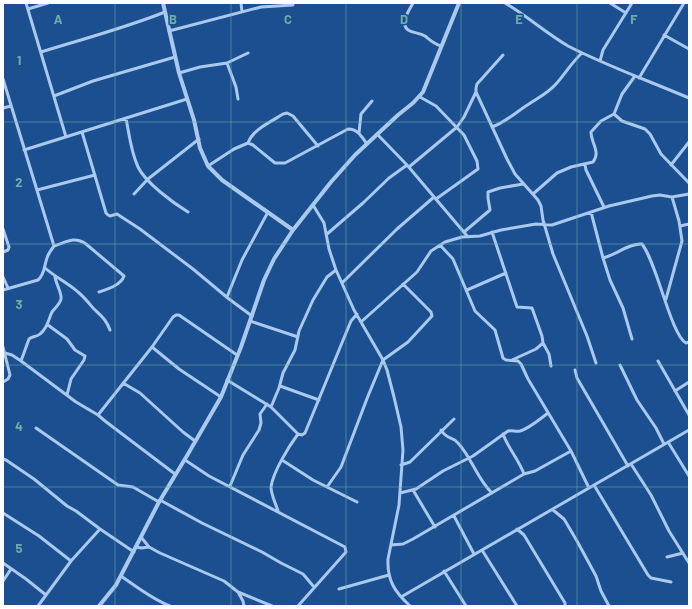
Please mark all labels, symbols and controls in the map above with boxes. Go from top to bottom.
text: A [54,11,63,27]
text: B [169,11,177,27]
text: C [284,11,292,27]
text: D [400,11,408,27]
text: E [515,11,523,27]
text: F [630,11,638,27]
text: 1 [17,52,21,68]
text: 2 [15,174,23,190]
text: 3 [15,296,23,312]
text: 4 [15,418,23,434]
text: 5 [15,540,23,556]

